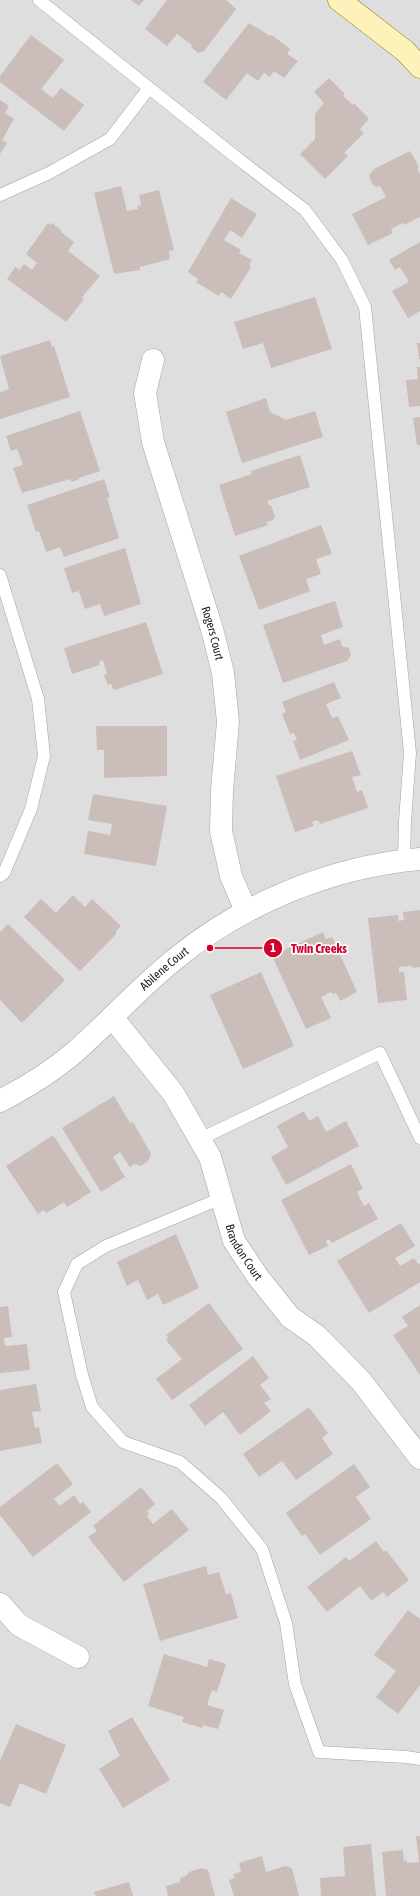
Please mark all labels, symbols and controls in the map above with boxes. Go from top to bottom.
street label: Rogers Court [198,605,227,662]
callout: Twin Creeks [263,936,355,960]
text: 1 [270,941,276,955]
text: Twin Creeks [291,941,347,956]
street label: Abilene Court [137,944,192,993]
street label: Brandon Court [223,1223,265,1284]

